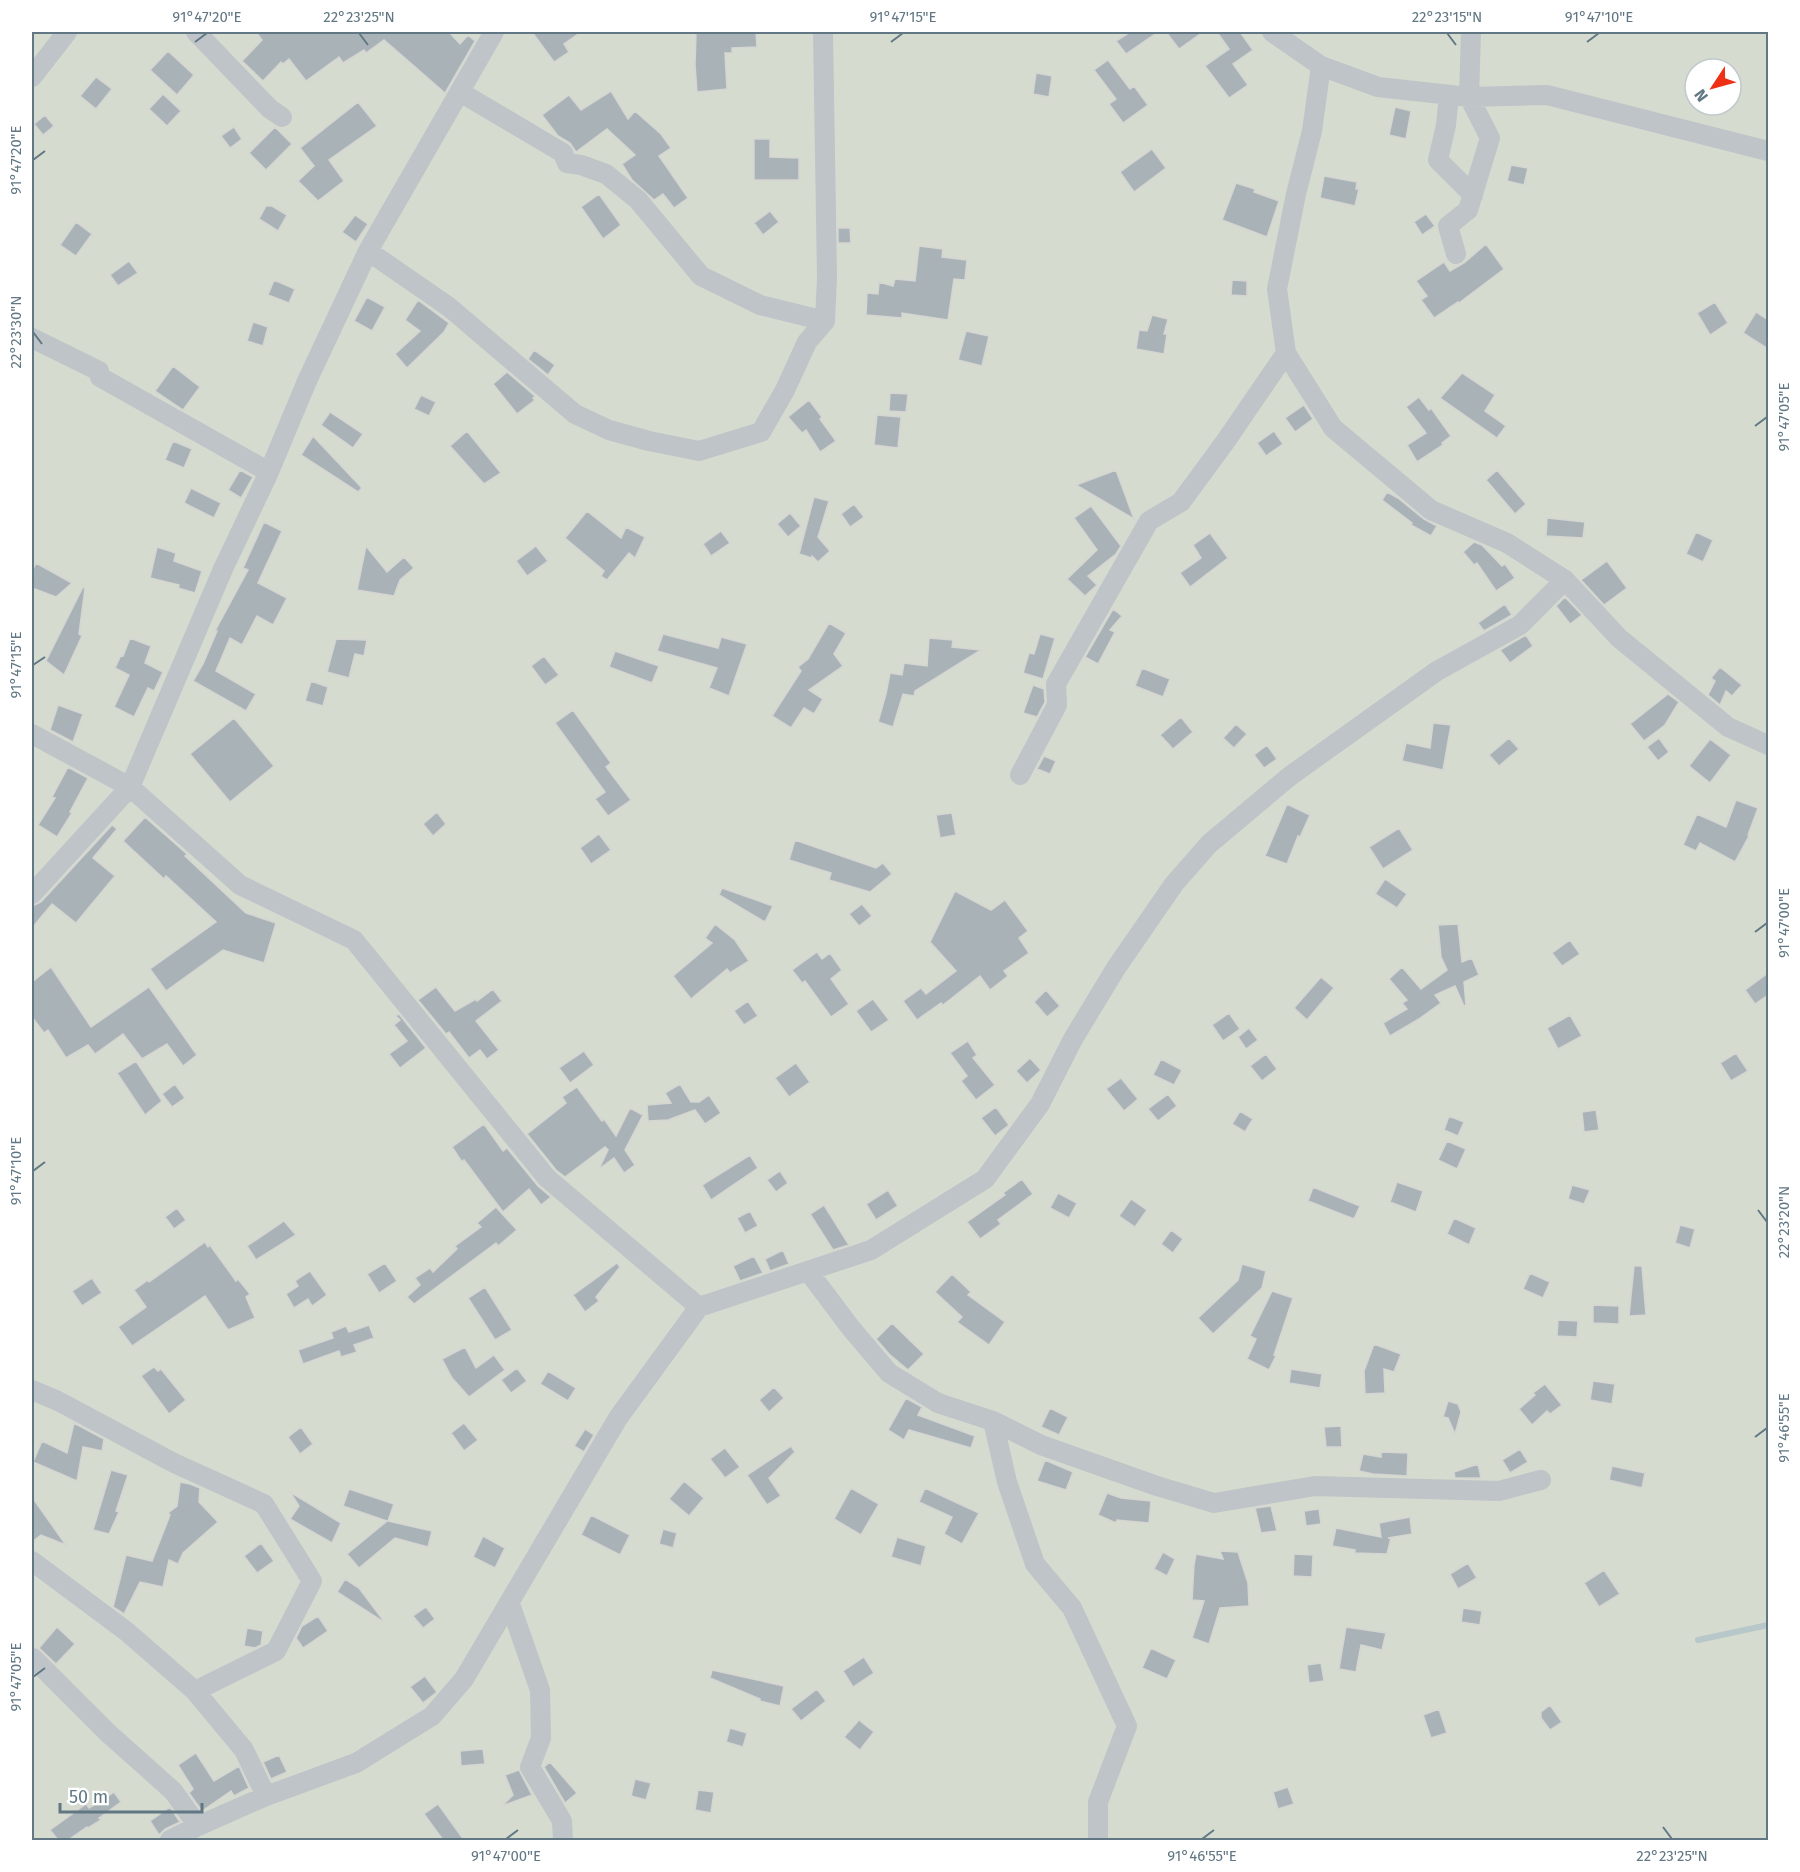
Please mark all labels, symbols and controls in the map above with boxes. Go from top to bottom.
text: 91°47'20"E [172,8,242,26]
text: 22°23'25"N [323,8,395,26]
text: 91°47'15"E [869,8,937,26]
text: 22°23'15"N [1412,8,1482,26]
text: 91°47'10"E [1565,8,1633,26]
north arrow [1683,57,1743,117]
text: N [1690,86,1712,105]
text: 91°47'20"E [7,125,25,195]
text: 22°23'30"N [7,296,25,368]
text: 91°47'05"E [1775,383,1793,451]
text: 91°47'15"E [7,631,25,699]
text: 91°47'00"E [1775,888,1793,958]
text: 91°47'10"E [7,1137,25,1205]
text: 22°23'20"N [1775,1186,1793,1258]
text: 91°46'55"E [1775,1393,1793,1463]
text: 91°47'05"E [7,1643,25,1711]
scale bar [60,1776,202,1814]
text: 50 m [69,1786,108,1808]
text: 91°47'00"E [471,1847,541,1865]
text: 91°46'55"E [1167,1847,1237,1865]
text: 22°23'25"N [1636,1847,1708,1865]

